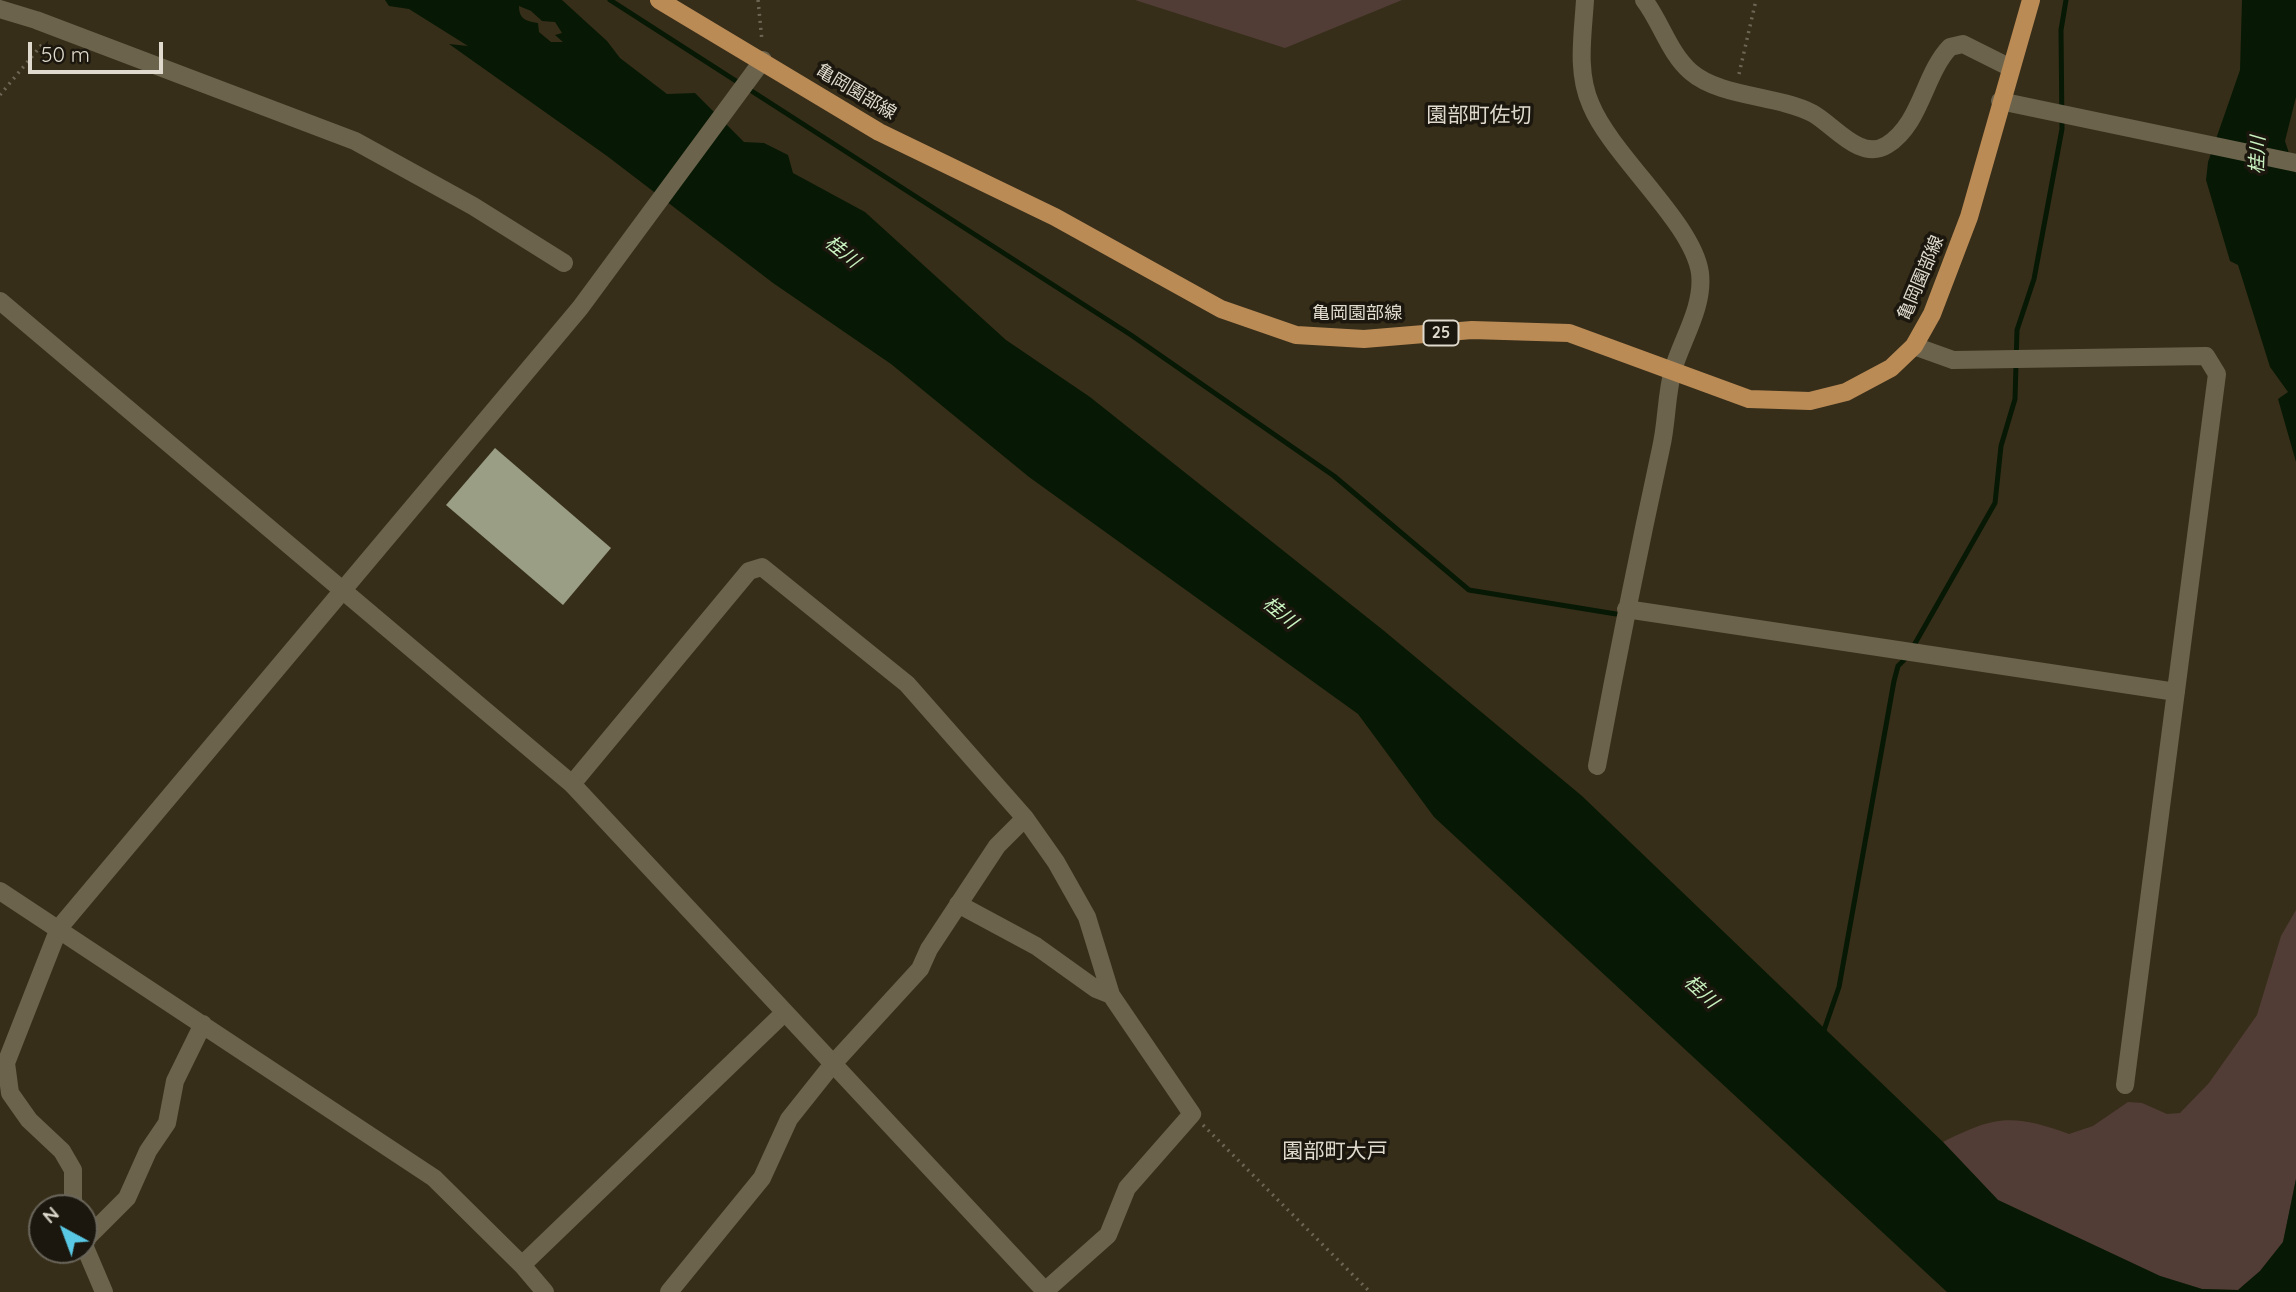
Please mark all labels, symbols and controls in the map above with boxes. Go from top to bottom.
scale bar [32,28,166,72]
text: 50 m [41,41,90,67]
street label: 亀岡園部線 [812,60,900,124]
district label: 園部町佐切 [1427,103,1531,129]
water label: 桂川 [2246,136,2270,174]
water label: 桂川 [820,231,864,273]
street label: 亀岡園部線 [1893,232,1949,324]
street label: 亀岡園部線 [1312,303,1402,325]
road number: 25 [1424,320,1458,346]
water label: 桂川 [1258,592,1302,634]
water label: 桂川 [1679,971,1723,1013]
district label: 園部町大戸 [1283,1139,1387,1165]
north arrow [28,1194,98,1264]
text: N [37,1201,64,1228]

